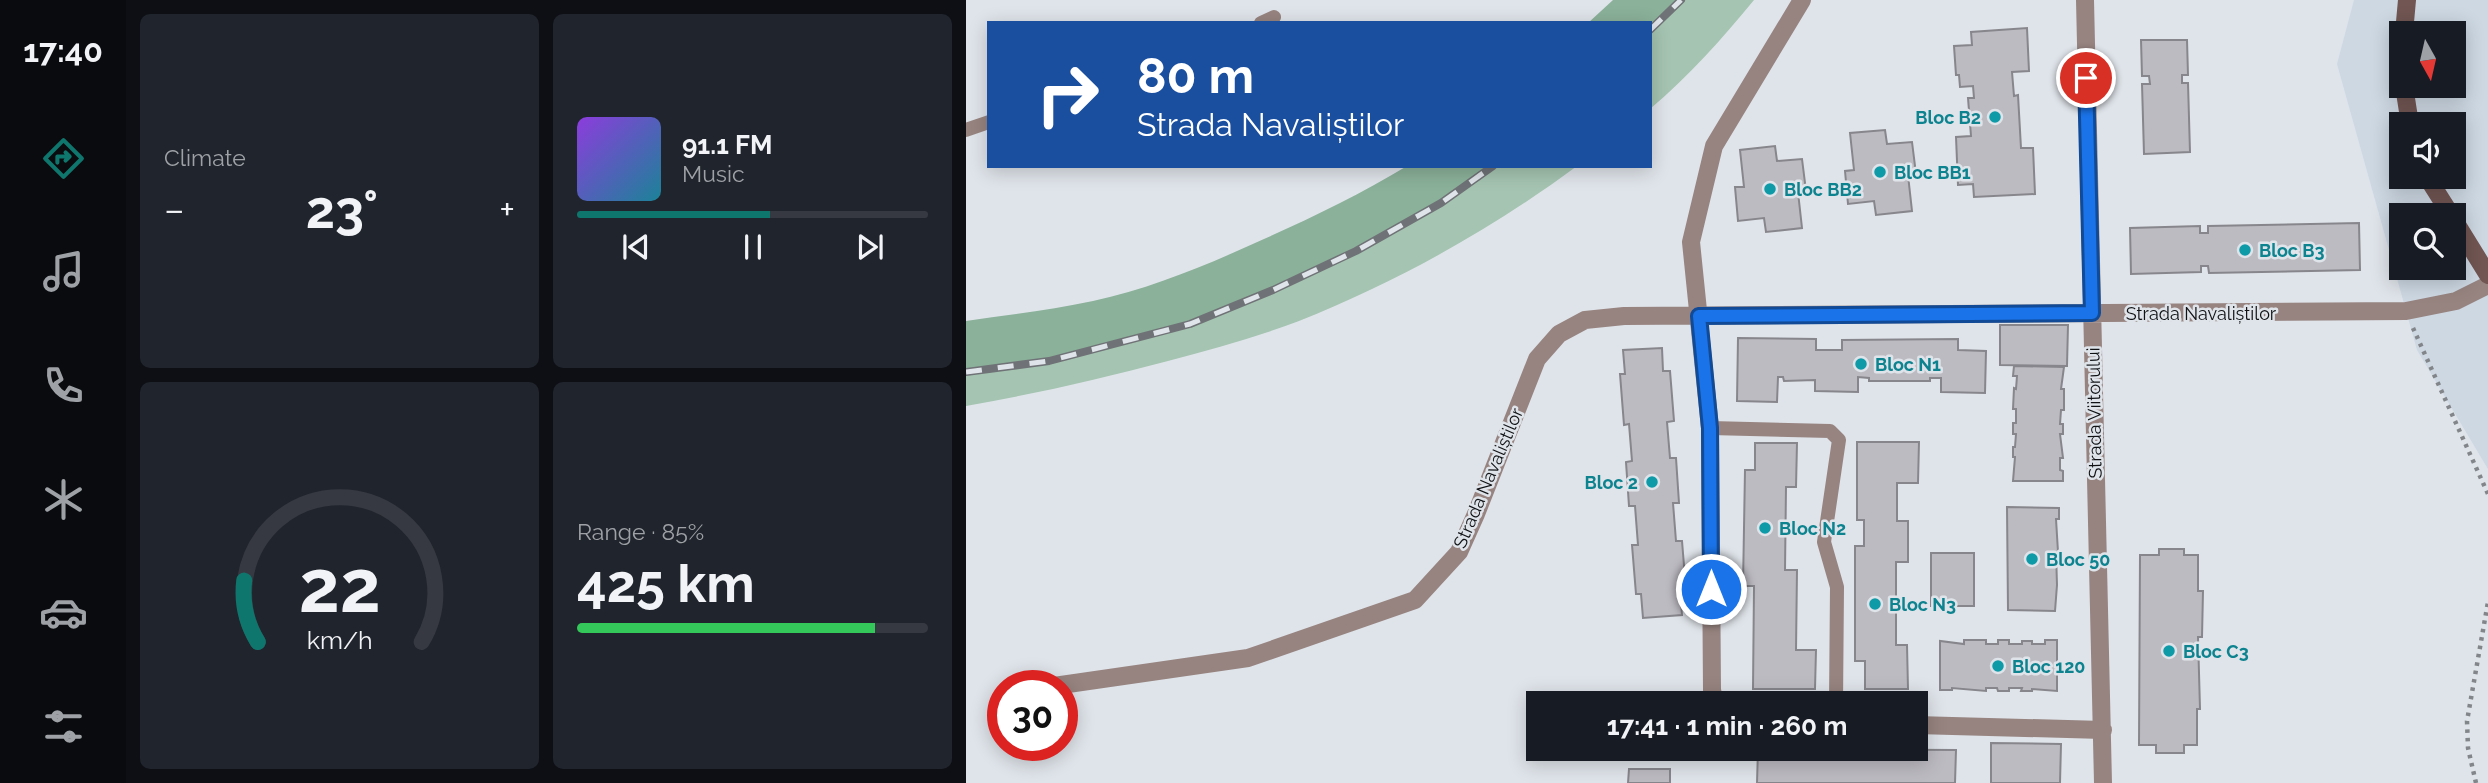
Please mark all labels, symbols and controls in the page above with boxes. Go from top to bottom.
north arrow [2389,21,2466,98]
map controls [2389,21,2466,280]
text: 17:40 [23,32,103,69]
text: 80 m [1137,47,1254,104]
pin [2056,48,2116,108]
icon: right [1022,49,1113,140]
icon: arrive [2067,59,2105,97]
text: Strada Navaliștilor [1137,106,1404,143]
place label: Bloc B2 [1915,107,1981,128]
marker: Bloc B2 [1987,109,2003,125]
button: sound [2389,112,2466,189]
text: 91.1 FM [682,130,773,160]
icon: directions [39,134,88,183]
text: Climate [164,144,246,171]
text: Music [682,160,745,187]
place label: Bloc BB1 [1894,162,1971,183]
marker: Bloc BB1 [1872,164,1888,180]
text: 23° [306,179,378,240]
place label: Bloc BB2 [1784,179,1862,200]
marker: Bloc BB2 [1762,181,1778,197]
text: − [164,187,184,232]
text: + [499,187,515,232]
button: search [2389,203,2466,280]
icon: previous [617,228,655,266]
icon: pause [734,228,772,266]
icon: next [851,228,889,266]
place label: Bloc B3 [2259,240,2325,261]
marker: Bloc B3 [2237,242,2253,258]
icon: music [39,247,88,296]
street label: Strada Navaliștilor [2126,303,2277,324]
street label: Strada Viitorului [2082,347,2106,479]
place label: Bloc N1 [1875,354,1941,375]
marker: Bloc N1 [1853,356,1869,372]
icon: phone [39,361,88,410]
street label: Strada Navaliștilor [1449,404,1527,551]
place label: Bloc 2 [1585,472,1638,493]
marker: Bloc 2 [1644,474,1660,490]
icon: climate [39,475,88,524]
text: Range · 85% [577,518,704,545]
place label: Bloc N2 [1779,518,1846,539]
marker: Bloc N2 [1757,520,1773,536]
text: 22 [298,544,381,629]
place label: Bloc 50 [2046,549,2110,570]
marker: Bloc 50 [2024,551,2040,567]
position arrow [1674,552,1748,626]
text: 425 km [577,553,755,614]
icon: car [39,588,88,637]
place label: Bloc N3 [1889,594,1956,615]
marker: Bloc N3 [1867,596,1883,612]
text: km/h [307,624,372,654]
place label: Bloc C3 [2183,641,2249,662]
marker: Bloc C3 [2161,643,2177,659]
place label: Bloc 120 [2012,656,2085,677]
marker: Bloc 120 [1990,658,2006,674]
speed limit sign: 30 [987,670,1078,761]
icon: filters [39,702,88,751]
text: 17:41 · 1 min · 260 m [1607,711,1847,741]

